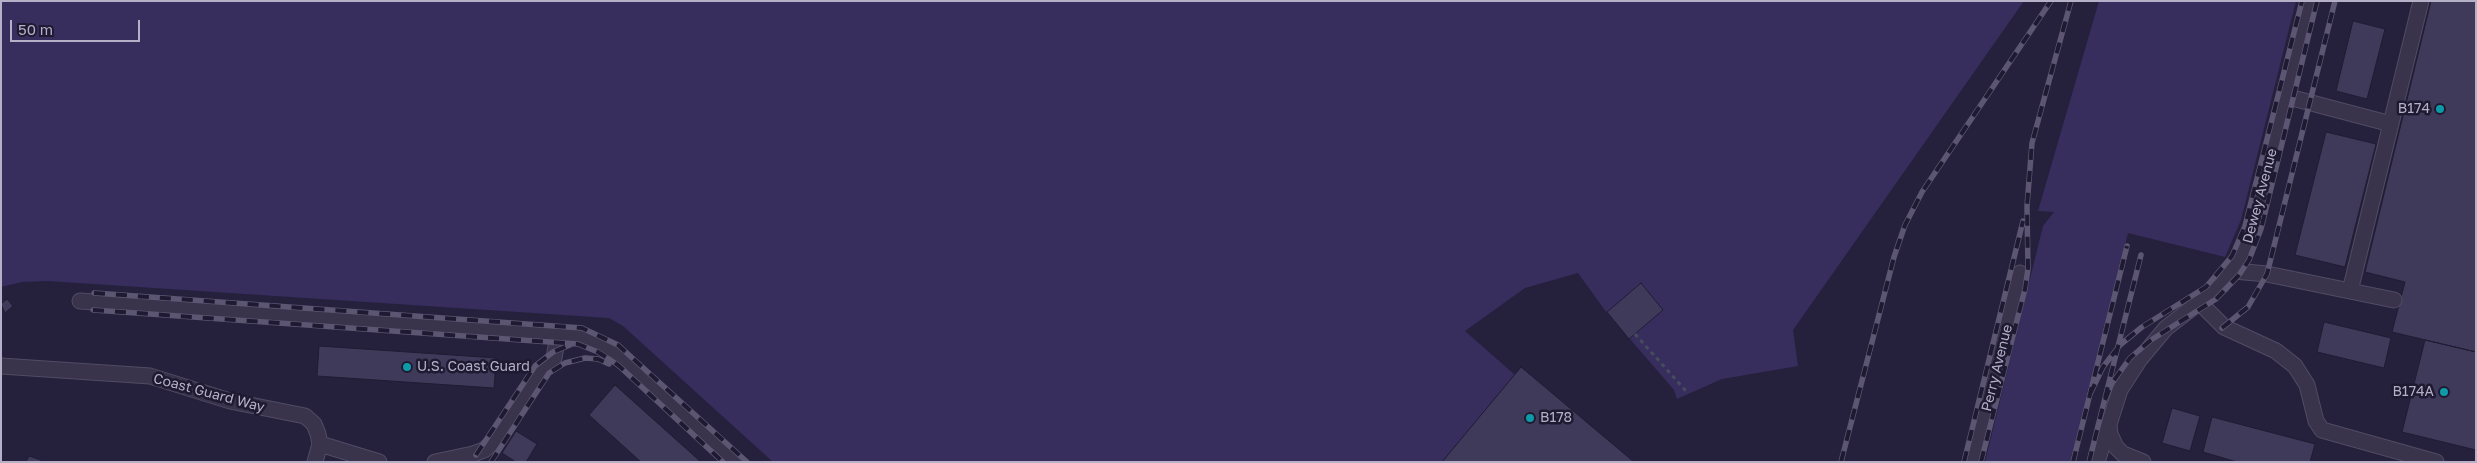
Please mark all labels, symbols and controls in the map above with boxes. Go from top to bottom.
scale bar [12,10,142,42]
text: 50 m [18,20,53,38]
place label: B174 [2398,101,2430,117]
marker: B174 [2434,103,2446,115]
street label: Dewey Avenue [2239,147,2281,245]
street label: Perry Avenue [1978,323,2016,413]
place label: U.S. Coast Guard [417,359,530,375]
marker: U.S. Coast Guard [401,361,413,373]
street label: Coast Guard Way [152,370,266,416]
place label: B174A [2392,384,2434,400]
marker: B174A [2438,386,2450,398]
place label: B178 [1540,410,1572,426]
marker: B178 [1524,412,1536,424]

